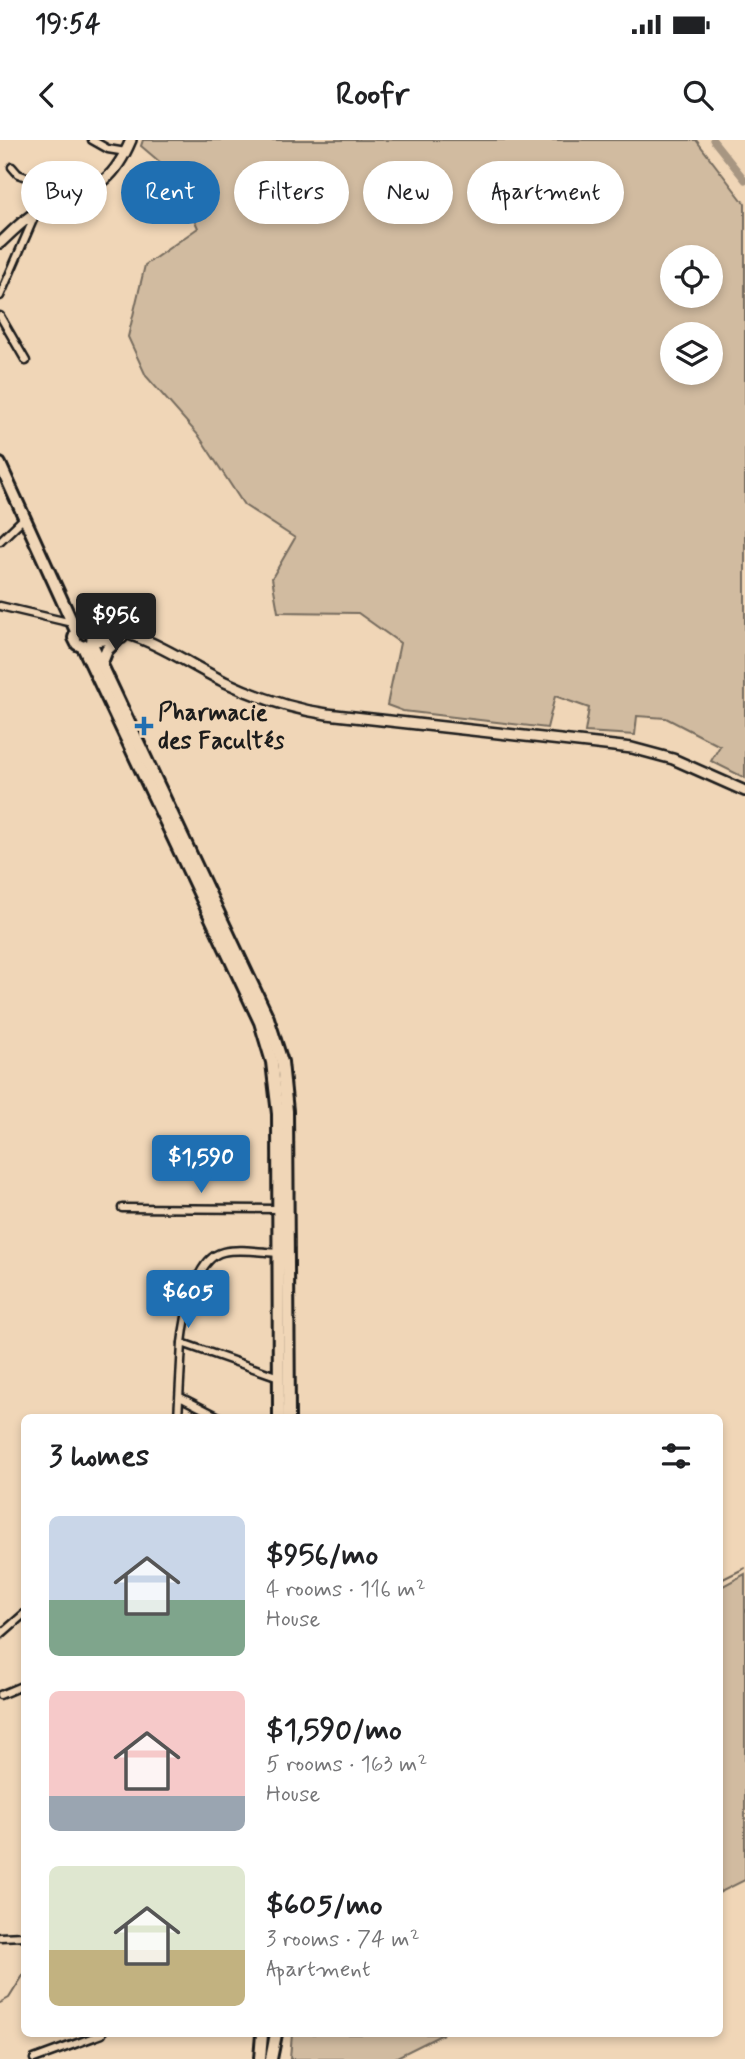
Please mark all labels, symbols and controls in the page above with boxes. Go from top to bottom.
text: 19:54 [35,8,100,42]
text: Roofr [336,74,409,116]
icon: back [28,76,66,114]
icon: search [679,76,717,114]
chip: Buy [21,161,107,224]
chip: Rent [121,161,220,224]
chip: Filters [234,161,349,224]
chip: New [363,161,453,224]
chip: Apartment [467,161,624,224]
map controls [660,245,723,385]
button: locate [660,245,723,308]
button: layers [660,322,723,385]
pin: $956 [75,594,157,653]
text: $956 [92,601,140,631]
place label: Pharmacie des Facultés [158,698,285,757]
marker: Pharmacie des Facultés [136,718,152,734]
pin: $1,590 [144,1136,258,1195]
text: $1,590 [168,1143,234,1173]
pin: $605 [147,1270,229,1330]
text: $605 [162,1278,214,1308]
text: 3 homes [49,1437,149,1476]
icon: filters [657,1437,695,1475]
text: $956/mo [266,1536,378,1575]
icon: home [105,1544,189,1628]
text: 4 rooms · 116 m² [266,1575,426,1605]
text: House [266,1605,320,1635]
text: $1,590/mo [266,1711,402,1750]
icon: home [105,1719,189,1803]
text: 5 rooms · 163 m² [266,1750,428,1780]
text: House [266,1780,320,1810]
text: $605/mo [266,1886,383,1925]
icon: home [105,1894,189,1978]
text: 3 rooms · 74 m² [266,1925,420,1955]
text: Apartment [266,1955,371,1985]

